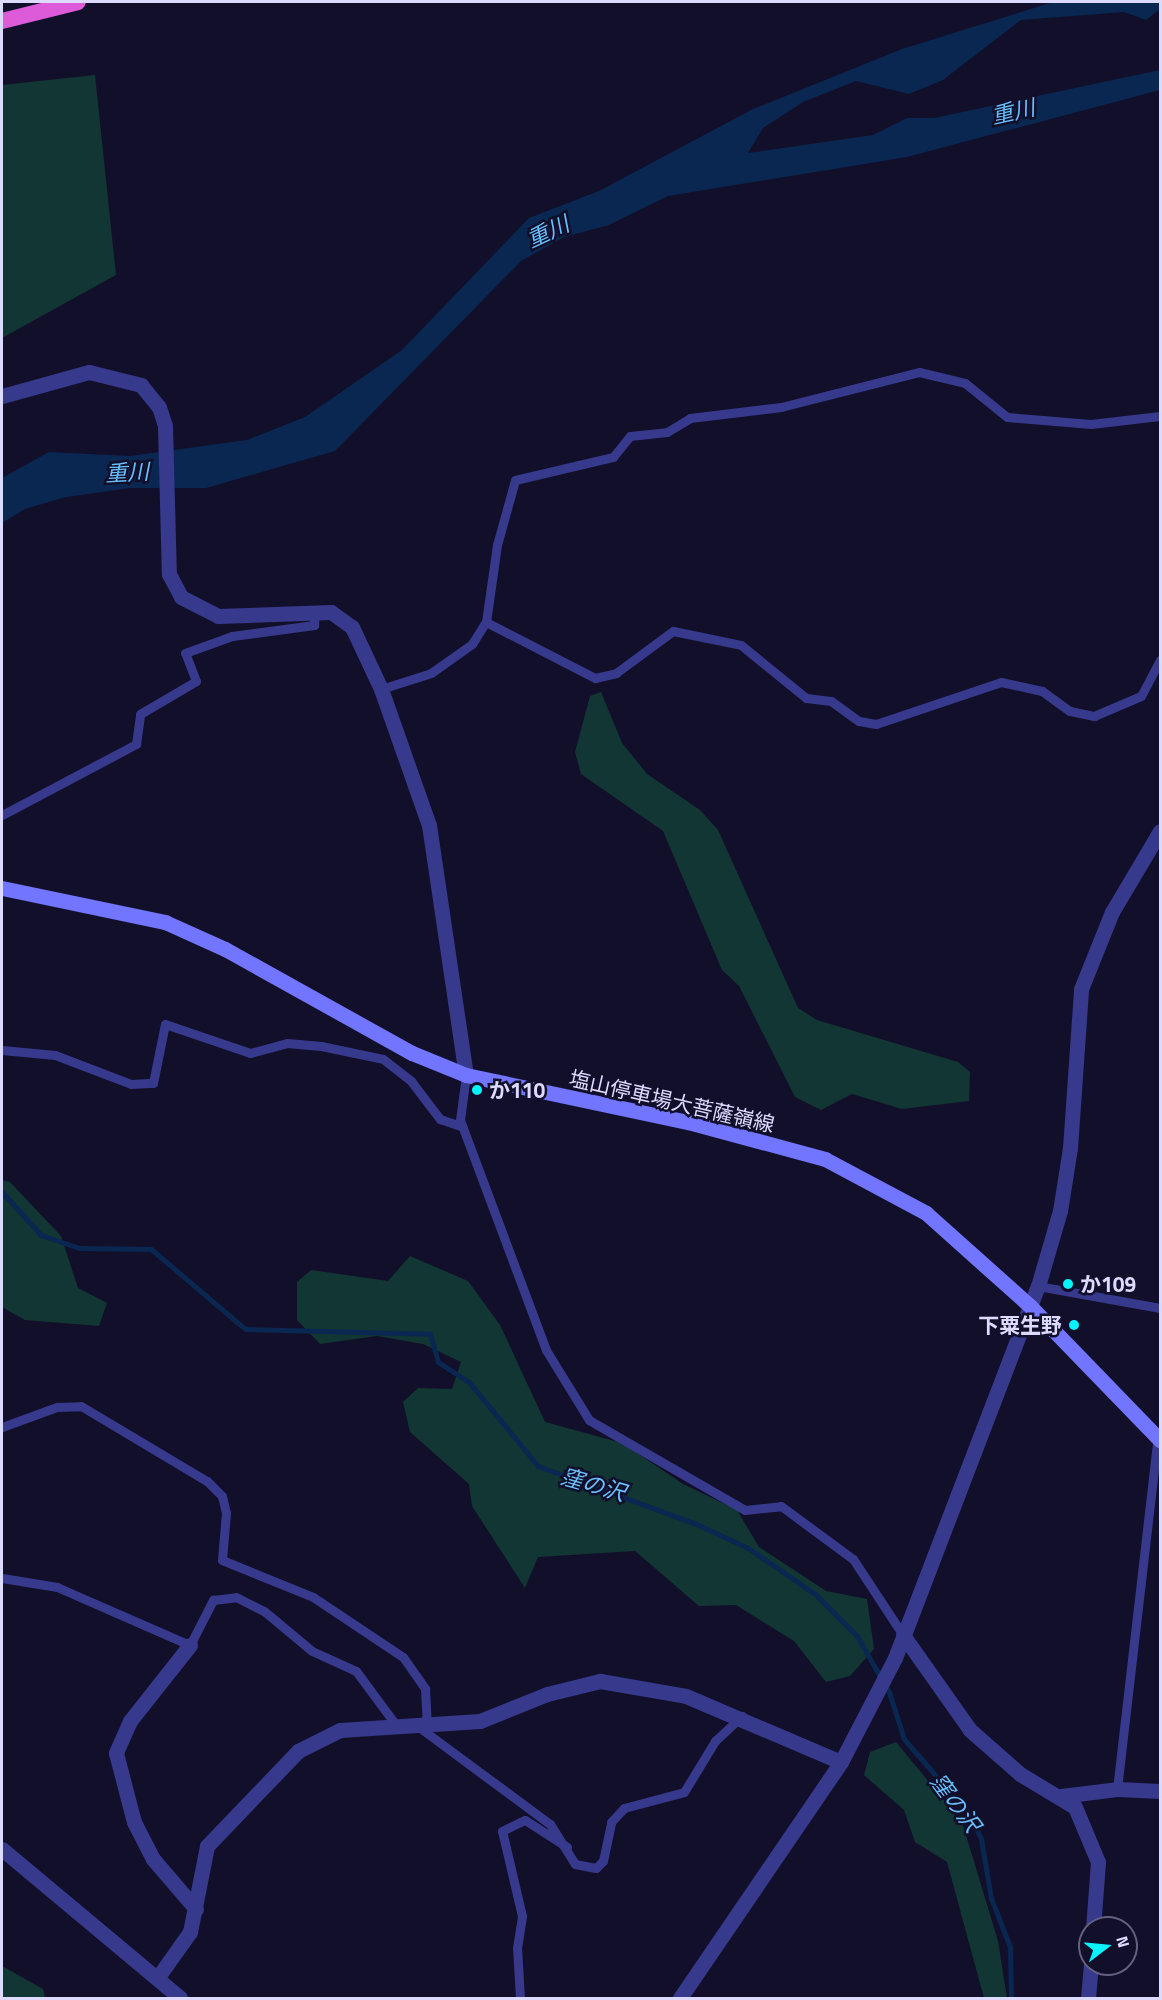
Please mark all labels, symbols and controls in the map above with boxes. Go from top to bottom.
water label: 重川 [989,94,1037,130]
water label: 重川 [522,211,574,253]
water label: 重川 [104,459,150,487]
street label: 塩山停車場大菩薩嶺線 [567,1065,777,1137]
place label: か110 [489,1077,545,1103]
marker: か110 [470,1083,484,1097]
place label: か109 [1080,1271,1136,1297]
marker: か109 [1061,1277,1075,1291]
place label: 下粟生野 [978,1312,1062,1338]
marker: 下粟生野 [1067,1318,1081,1332]
water label: 窪の沢 [558,1463,628,1507]
water label: 窪の沢 [925,1769,985,1837]
north arrow [1078,1916,1138,1976]
text: N [1110,1933,1136,1950]

